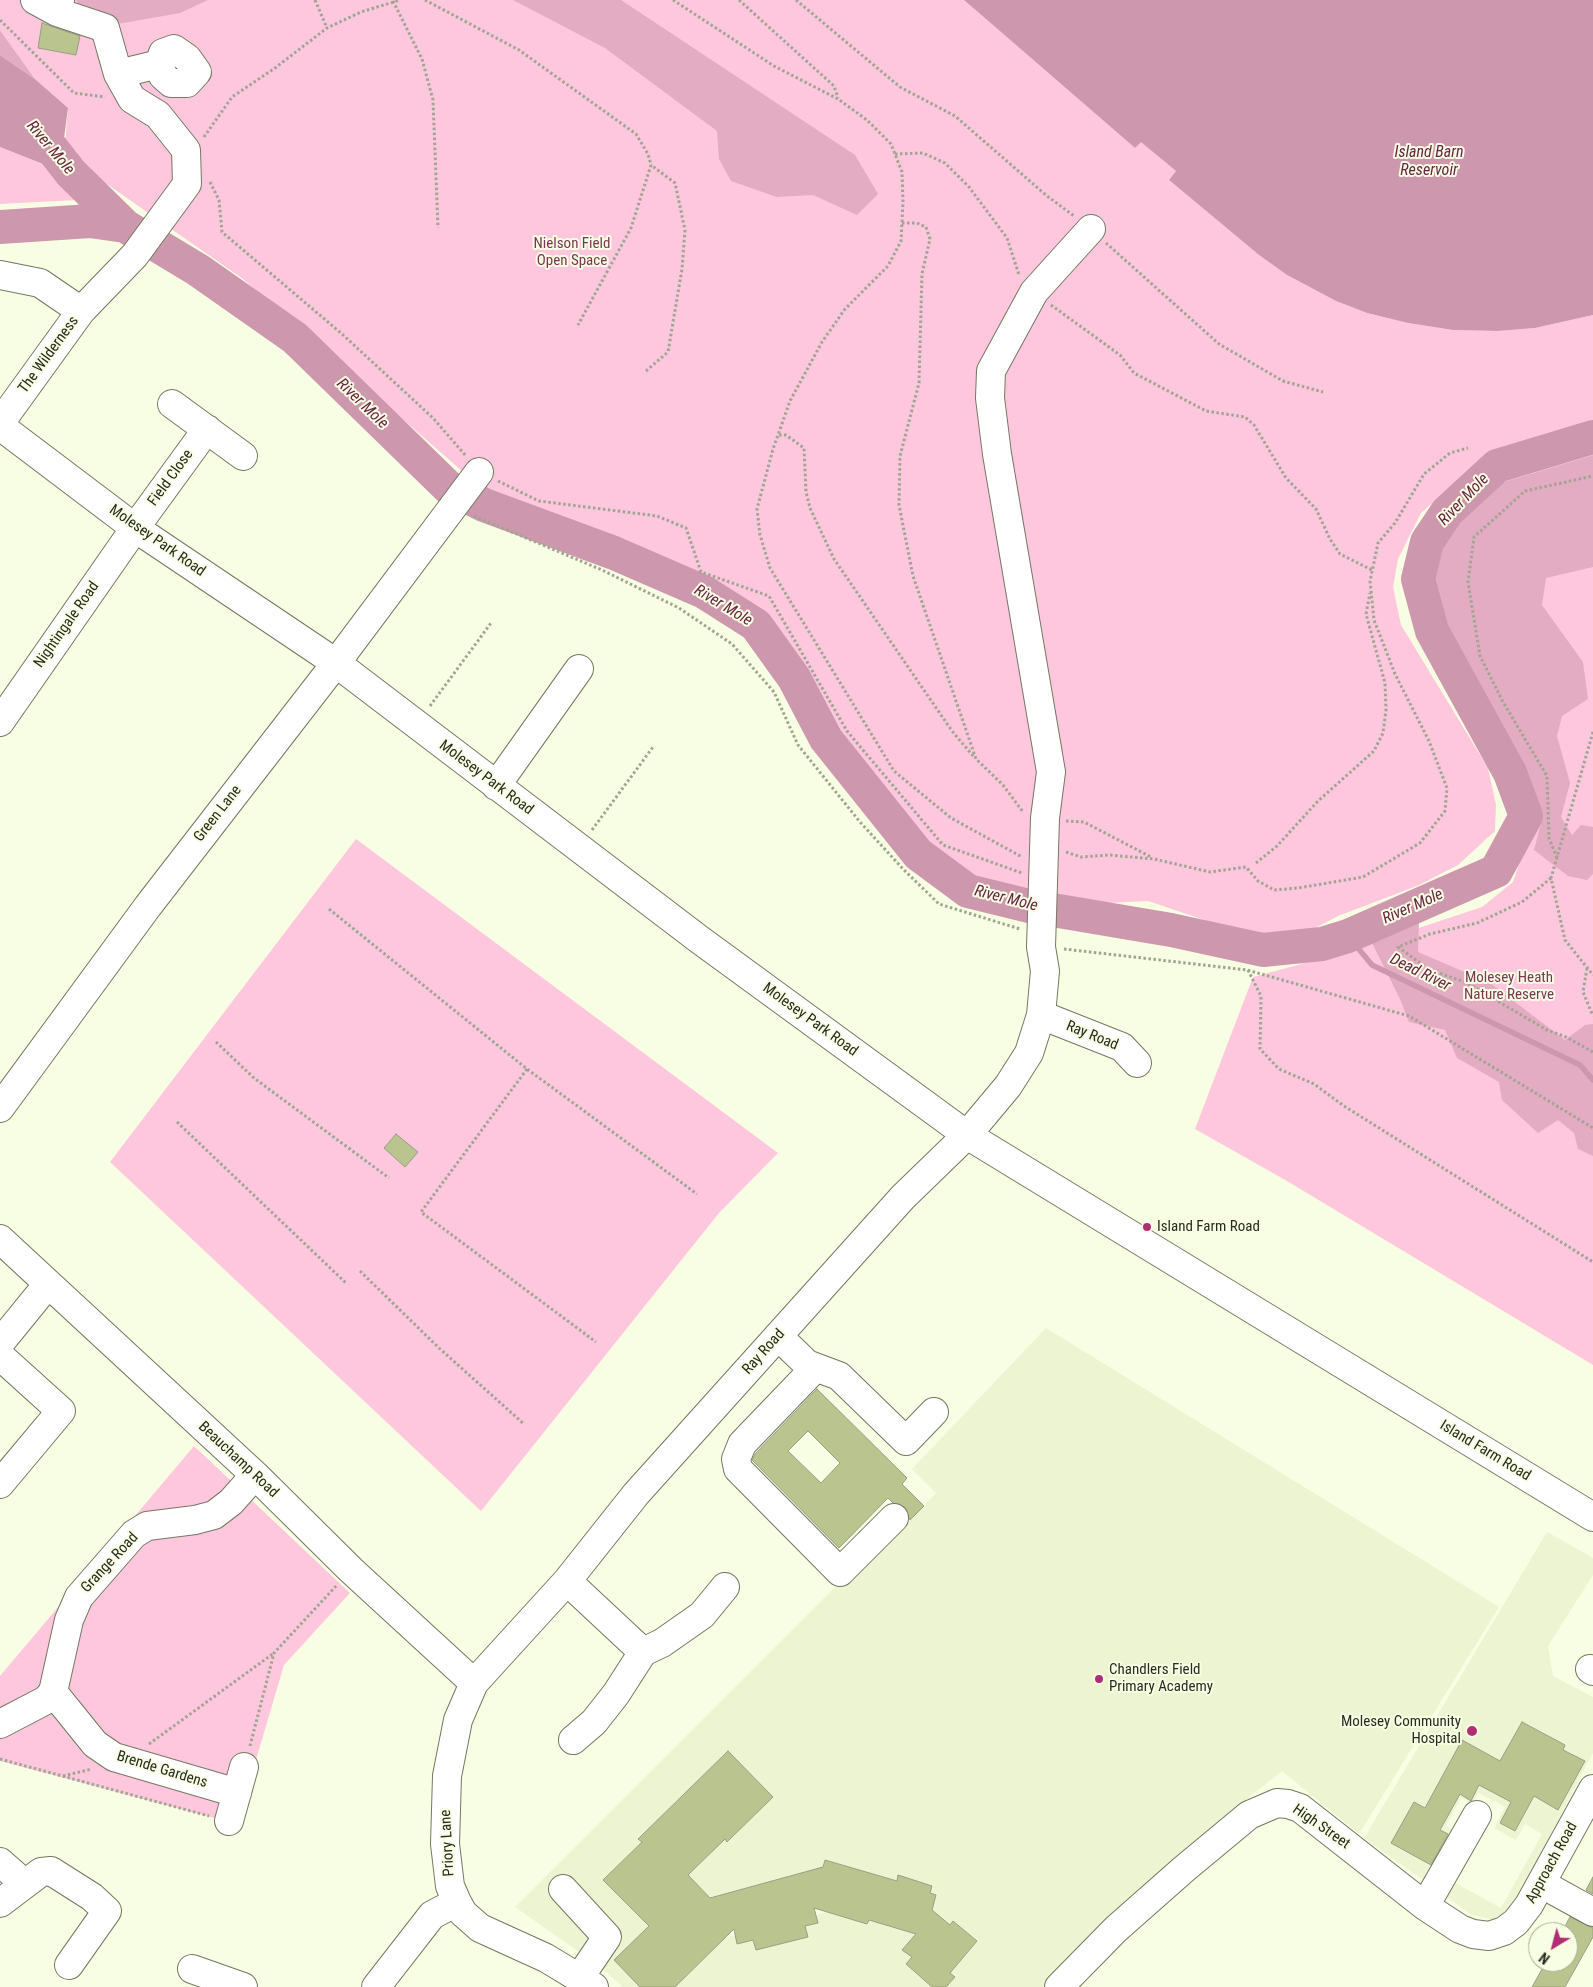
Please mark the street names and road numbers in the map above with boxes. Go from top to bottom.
street label: The Wilderness [15,313,83,397]
street label: Field Close [145,446,197,510]
street label: Molesey Park Road [106,501,208,581]
street label: Nightingale Road [31,578,103,672]
street label: Molesey Park Road [435,737,537,819]
street label: Green Lane [190,782,246,846]
street label: Molesey Park Road [759,979,861,1061]
street label: Ray Road [1063,1017,1121,1055]
street label: Ray Road [739,1326,789,1378]
street label: Island Farm Road [1436,1417,1534,1485]
street label: Beauchamp Road [194,1418,282,1502]
street label: Grange Road [78,1529,142,1597]
street label: Brende Gardens [114,1748,210,1792]
street label: High Street [1289,1801,1353,1853]
street label: Priory Lane [437,1809,459,1877]
street label: Approach Road [1522,1819,1582,1907]

